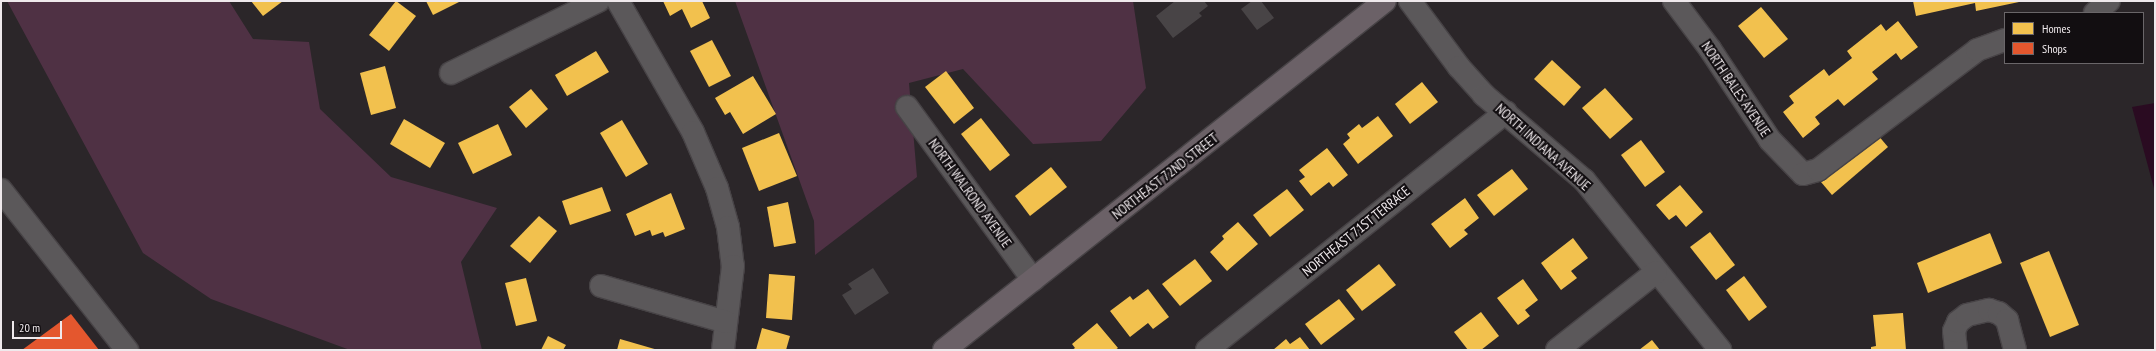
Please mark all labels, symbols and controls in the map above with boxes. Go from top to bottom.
legend [2004,12,2144,64]
text: Homes [2042,21,2070,36]
street label: NORTH BALES AVENUE [1698,38,1774,140]
text: Shops [2042,41,2067,56]
street label: NORTH INDIANA AVENUE [1492,100,1594,194]
street label: NORTHEAST 72ND STREET [1108,129,1222,223]
street label: NORTH WALROND AVENUE [925,135,1015,251]
street label: NORTHEAST 71ST TERRACE [1298,182,1414,280]
scale bar [14,313,64,339]
text: 20 m [19,320,40,335]

